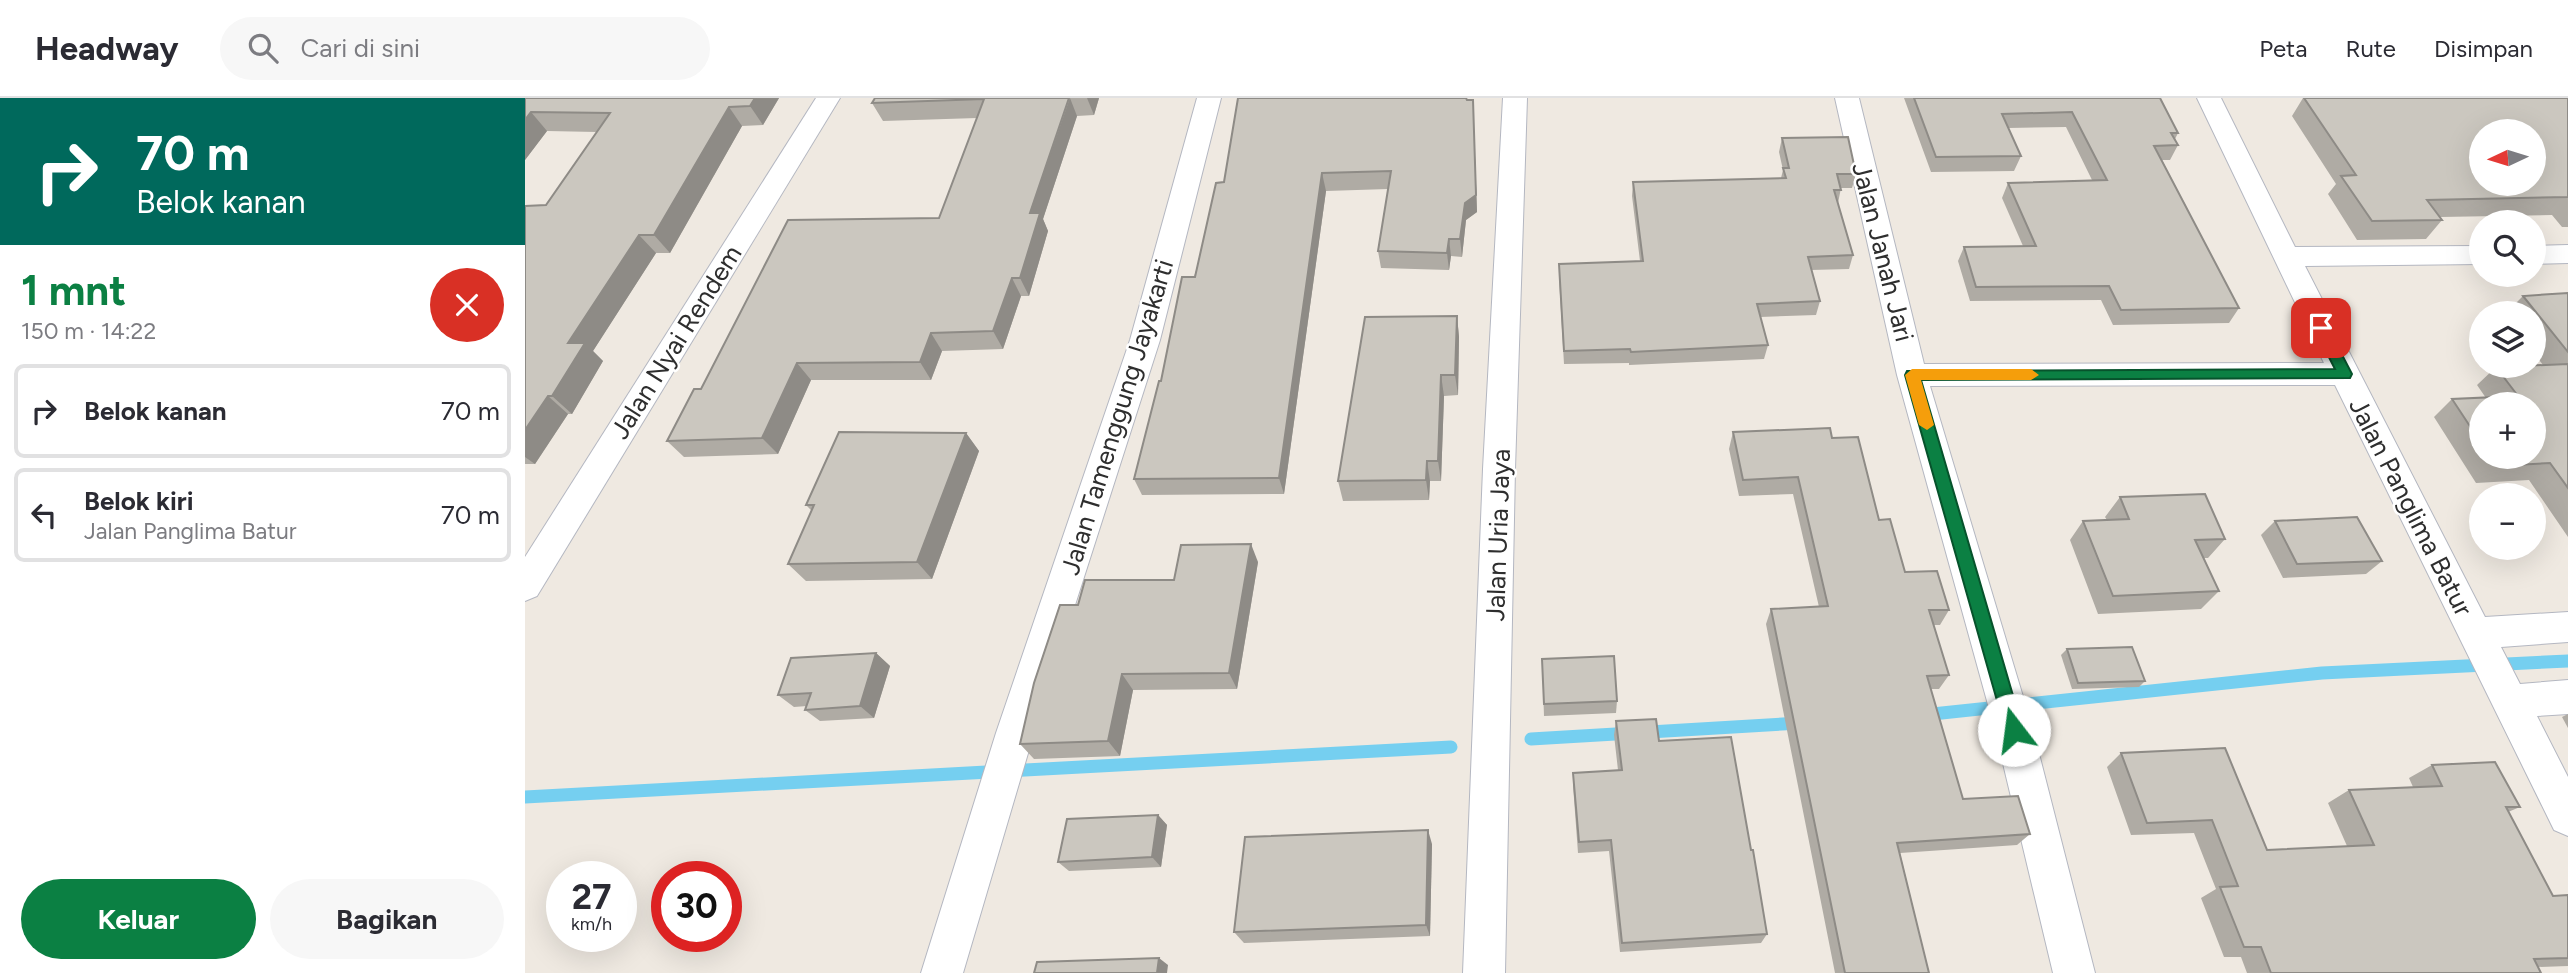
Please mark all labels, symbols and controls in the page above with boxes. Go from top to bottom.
search box [220,17,710,80]
text: Headway [35,29,178,68]
icon: search [244,29,282,67]
text: Cari di sini [300,32,420,64]
text: Peta [2259,34,2307,63]
text: Rute [2345,34,2396,63]
text: Disimpan [2434,34,2533,63]
north arrow [2469,119,2546,196]
map controls [2469,119,2546,560]
text: 70 m [136,123,249,182]
icon: right [21,126,112,217]
street label: Jalan Janah Jari [1845,159,1921,345]
text: Belok kanan [136,183,306,221]
button: search [2469,210,2546,287]
street label: Jalan Nyai Rendem [604,239,748,445]
street label: Jalan Tamenggung Jayakarti [1054,256,1180,578]
text: 1 mnt [21,265,126,316]
button: close [430,268,504,342]
pin [2291,298,2351,358]
button: layers [2469,301,2546,378]
icon: arrive [2302,309,2340,347]
text: 150 m · 14:22 [21,317,156,345]
icon: right [25,392,63,430]
button: + [2469,392,2546,469]
street label: Jalan Panglima Batur [2342,393,2480,621]
text: Belok kanan [84,395,227,427]
text: 70 m [441,395,500,427]
street label: Jalan Uria Jaya [1479,448,1517,622]
button: − [2469,483,2546,560]
text: Belok kiri [84,485,193,517]
icon: left [25,496,63,534]
text: 70 m [441,499,500,531]
text: Jalan Panglima Batur [84,517,297,545]
position arrow [1977,693,2051,767]
speed limit sign: 30 [651,861,742,952]
text: 27 [572,876,611,918]
button: Keluar [21,879,256,959]
button: Bagikan [270,879,504,959]
text: km/h [571,913,612,935]

